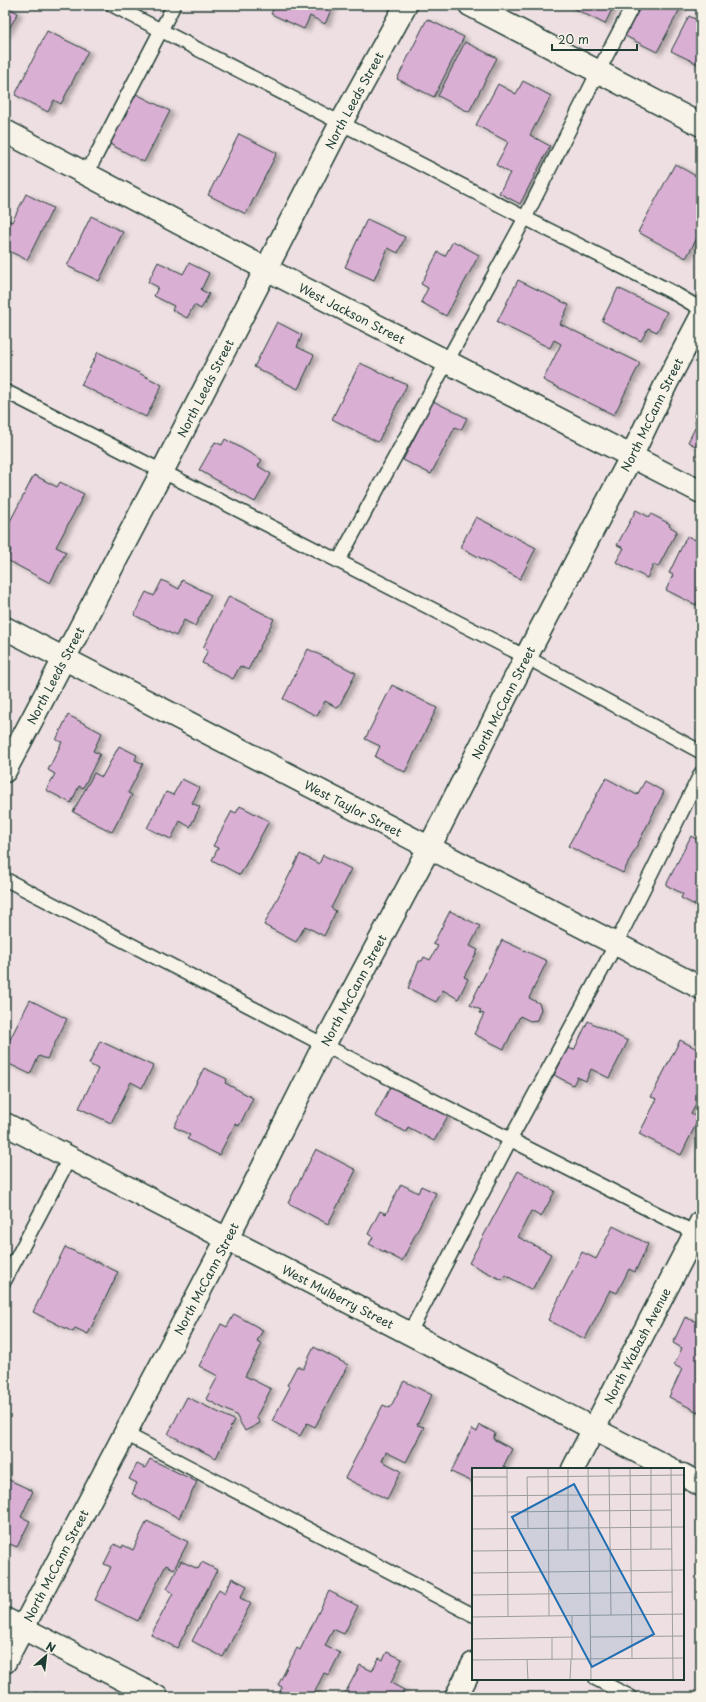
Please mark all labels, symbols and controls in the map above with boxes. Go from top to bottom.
scale bar [552,26,637,52]
text: 20 m [558,30,589,48]
street label: North Leeds Street [320,48,388,152]
street label: West Jackson Street [296,278,409,348]
street label: North Leeds Street [172,336,238,440]
street label: North McCann Street [616,355,687,475]
street label: North Leeds Street [22,623,88,727]
street label: North McCann Street [467,643,539,762]
street label: West Taylor Street [301,775,405,841]
street label: North McCann Street [316,931,391,1049]
street label: North McCann Street [169,1219,243,1338]
street label: West Mulberry Street [279,1260,397,1333]
street label: North Wabash Avenue [599,1284,675,1407]
inset map [472,1468,684,1680]
street label: North McCann Street [19,1506,93,1625]
north arrow [26,1636,66,1676]
text: N [43,1637,59,1656]

